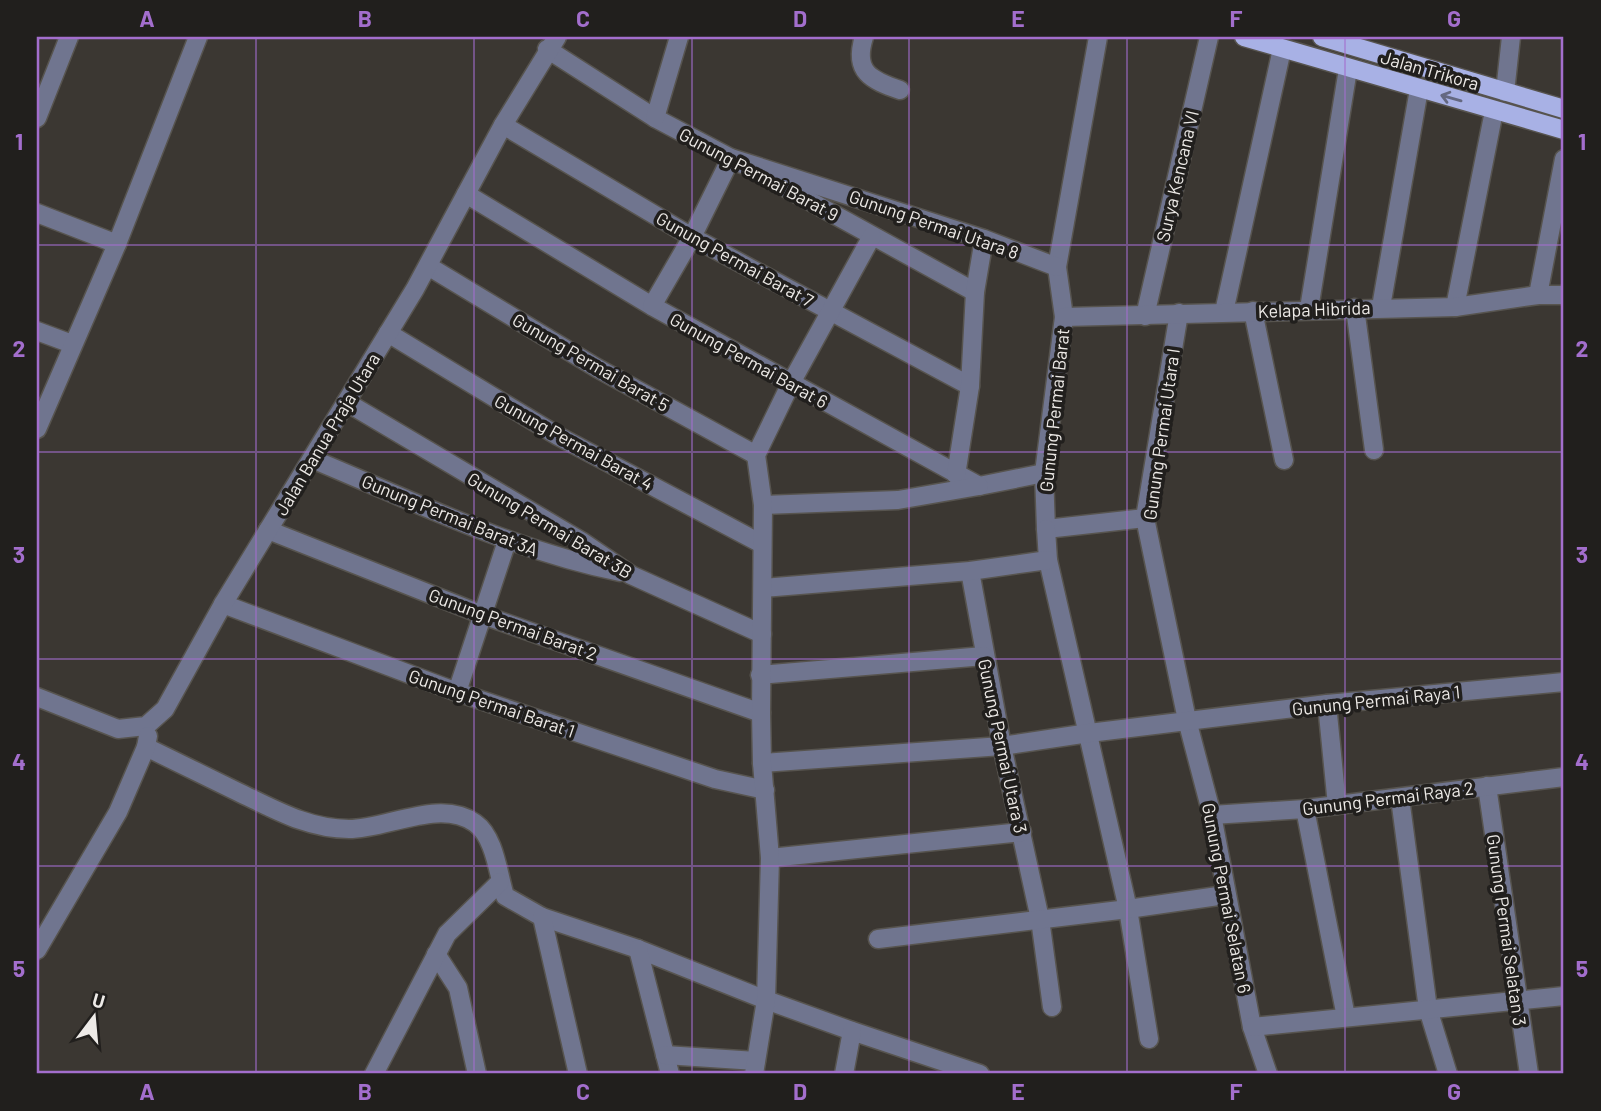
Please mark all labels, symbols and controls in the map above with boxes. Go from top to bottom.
text: A [139,4,155,32]
text: B [358,4,372,32]
text: C [576,4,590,32]
text: D [793,4,807,32]
text: E [1011,4,1025,32]
text: F [1230,4,1243,32]
text: G [1447,4,1461,32]
street label: Jalan Trikora [1378,46,1482,94]
one-way arrow [1441,91,1463,104]
street label: Surya Kencana VI [1151,108,1203,244]
street label: Gunung Permai Barat 9 [676,123,842,225]
text: 1 [15,127,23,155]
text: 1 [1578,127,1586,155]
street label: Gunung Permai Utara 8 [846,185,1022,263]
street label: Gunung Permai Barat 7 [653,207,818,312]
street label: Kelapa Hibrida [1257,296,1371,322]
street label: Gunung Permai Barat 6 [666,307,832,413]
street label: Gunung Permai Barat 5 [509,308,673,416]
street label: Gunung Permai Barat [1034,327,1074,493]
text: 2 [13,334,25,362]
text: 2 [1576,334,1588,362]
street label: Gunung Permai Utara I [1138,347,1184,521]
street label: Jalan Banua Praja Utara [270,349,384,519]
street label: Gunung Permai Barat 4 [491,389,657,495]
street label: Gunung Permai Barat 3B [464,467,636,583]
street label: Gunung Permai Barat 3A [359,470,541,560]
text: 3 [13,540,25,568]
text: 3 [1576,540,1588,568]
street label: Gunung Permai Barat 2 [426,583,600,665]
street label: Gunung Permai Utara 3 [974,657,1032,835]
street label: Gunung Permai Barat 1 [406,664,578,742]
street label: Gunung Permai Raya 1 [1291,680,1461,720]
text: 4 [12,747,26,775]
text: 4 [1575,747,1589,775]
street label: Gunung Permai Raya 2 [1301,777,1475,819]
street label: Gunung Permai Selatan 6 [1198,801,1256,995]
street label: Gunung Permai Selatan 3 [1483,833,1531,1027]
text: 5 [13,954,25,982]
text: 5 [1576,954,1588,982]
north arrow [60,982,130,1052]
text: U [90,987,108,1013]
text: A [139,1077,155,1105]
text: B [358,1077,372,1105]
text: C [576,1077,590,1105]
text: D [793,1077,807,1105]
text: E [1011,1077,1025,1105]
text: F [1230,1077,1243,1105]
text: G [1447,1077,1461,1105]

